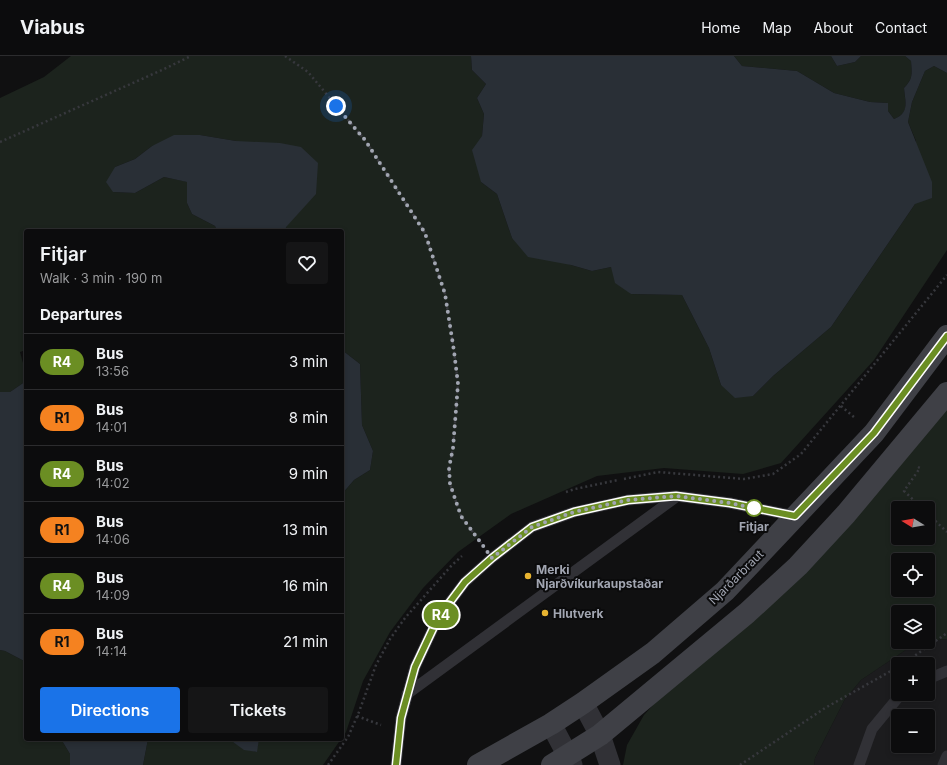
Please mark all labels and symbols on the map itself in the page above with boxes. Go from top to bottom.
your location [326,96,346,116]
marker: Fitjar [745,499,763,517]
north arrow [891,501,935,545]
place label: Fitjar [739,519,769,534]
street label: Njarðarbraut [706,546,767,607]
place label: Merki Njarðvíkurkaupstaðar [536,562,663,591]
marker: Merki Njarðvíkurkaupstaðar [523,571,533,581]
line badge: R4 [423,602,459,628]
place label: Hlutverk [553,606,604,621]
marker: Hlutverk [540,608,550,618]

